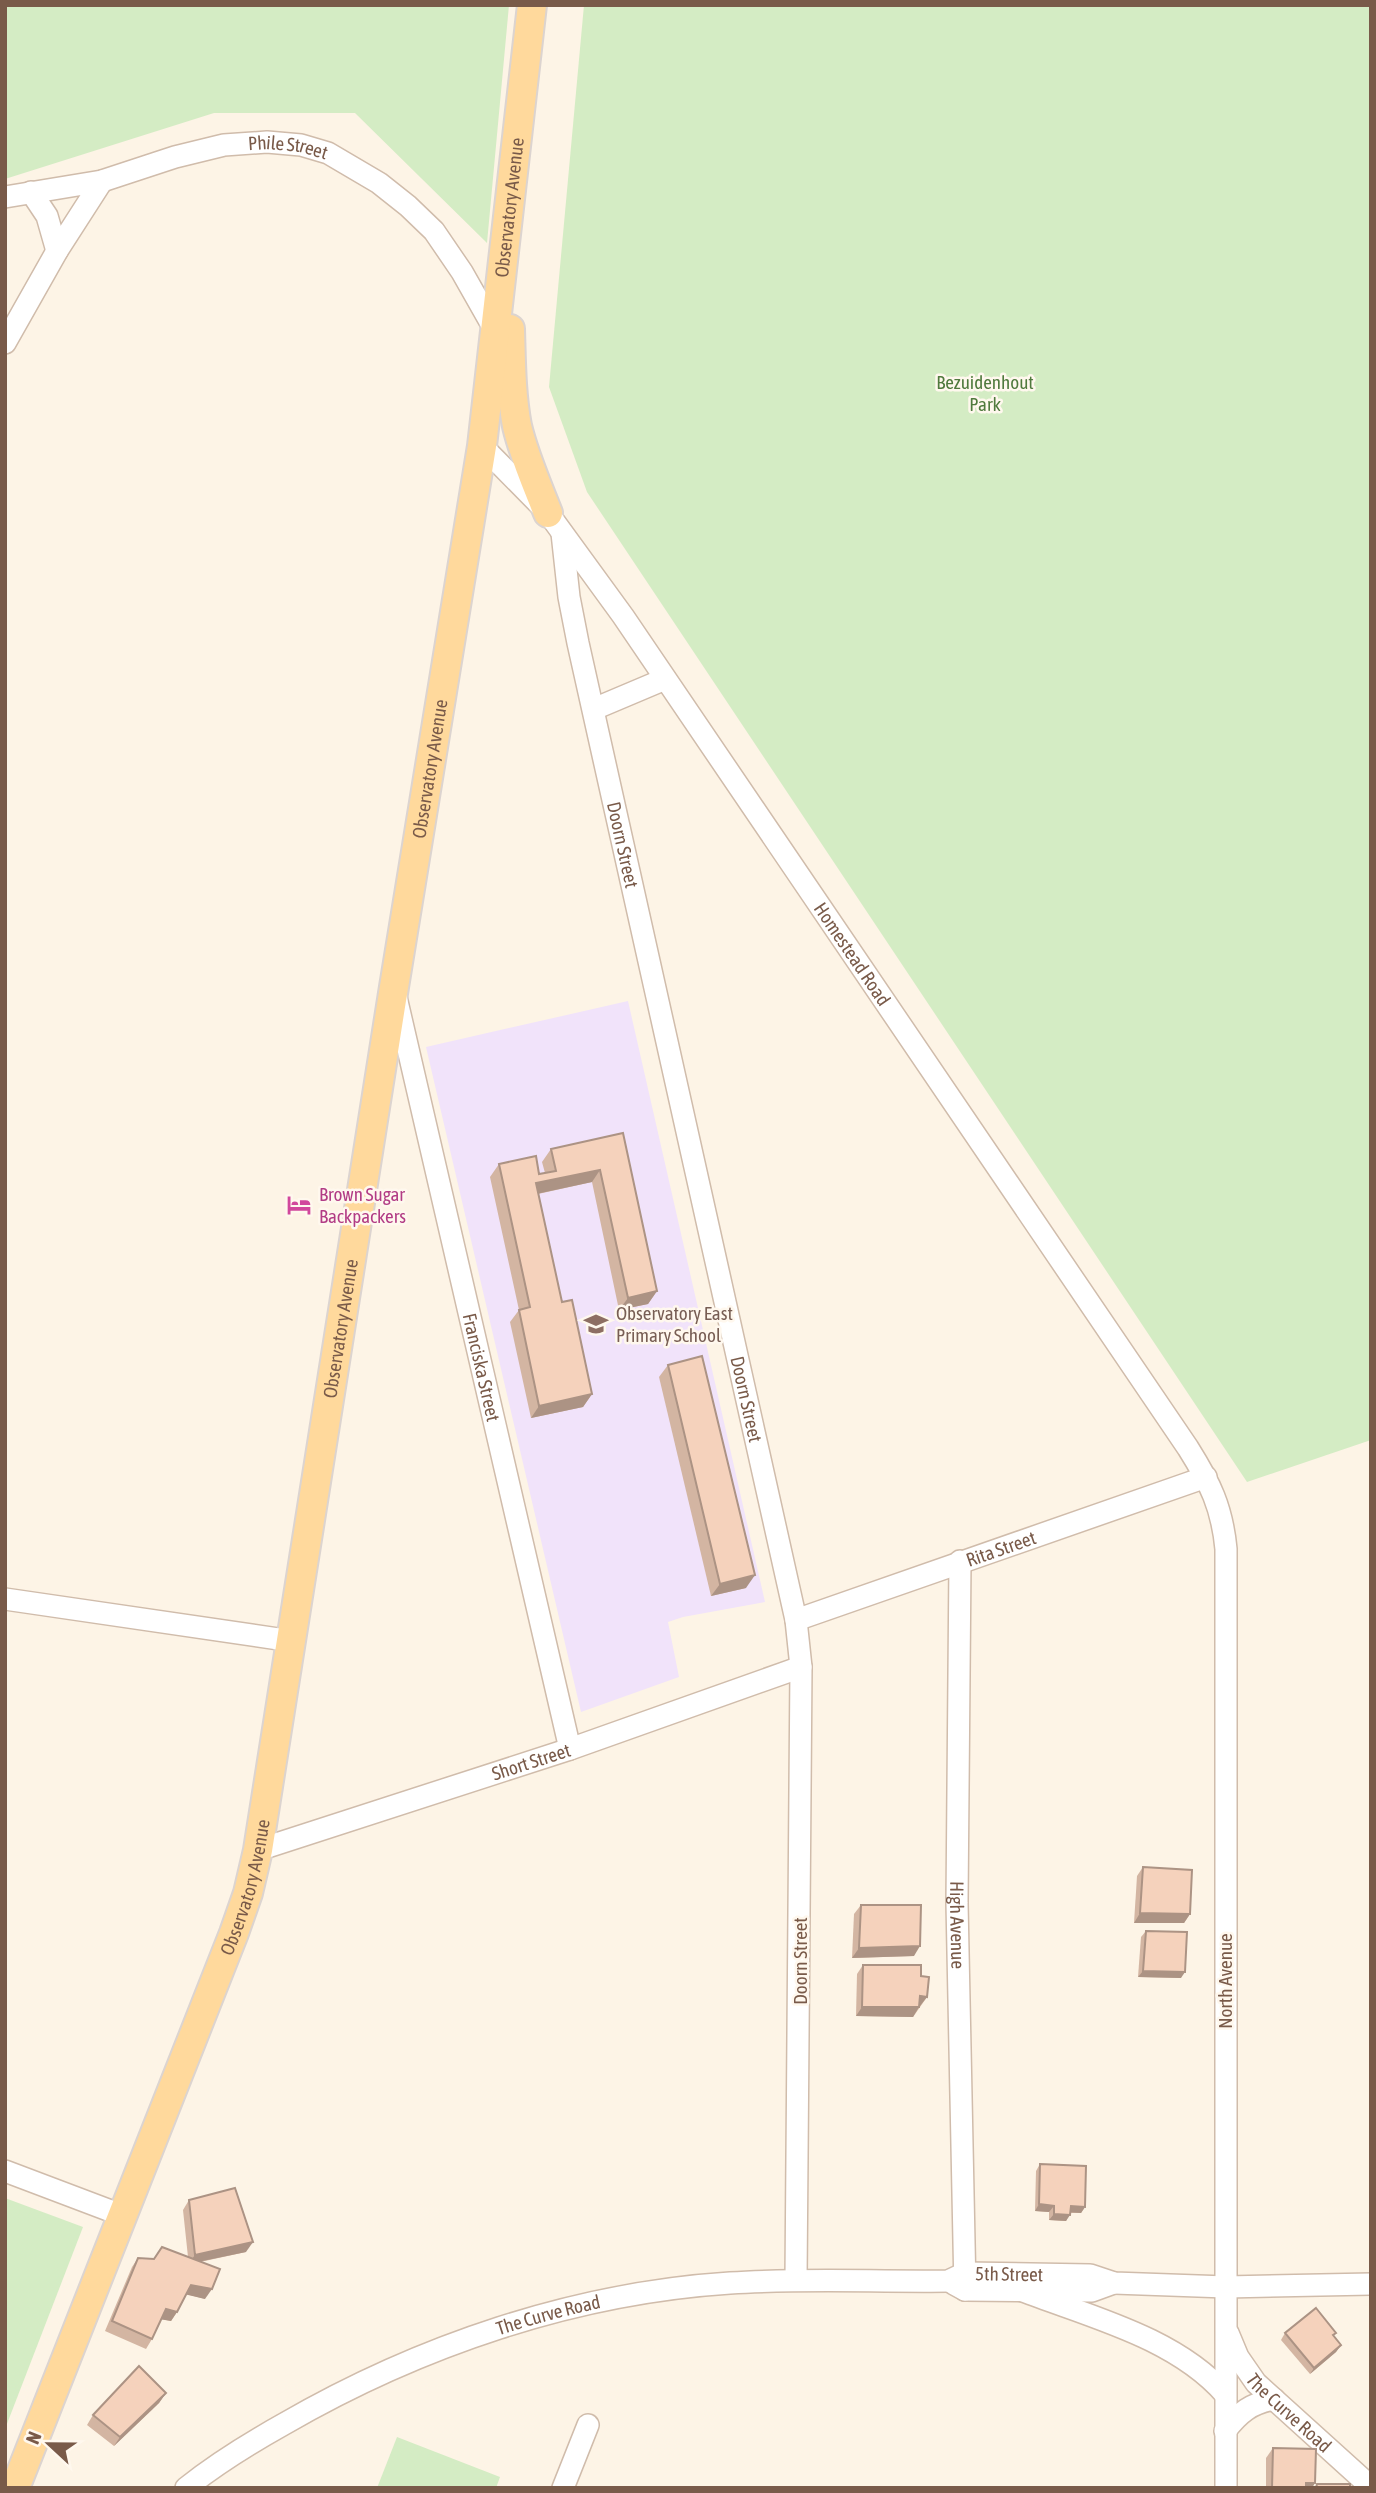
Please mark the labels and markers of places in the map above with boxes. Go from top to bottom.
place label: Brown Sugar Backpackers [319,1183,406,1227]
hotel icon: Brown Sugar Backpackers [285,1191,313,1219]
place label: Observatory East Primary School [616,1302,733,1346]
school or university icon: Observatory East Primary School [582,1310,610,1338]

